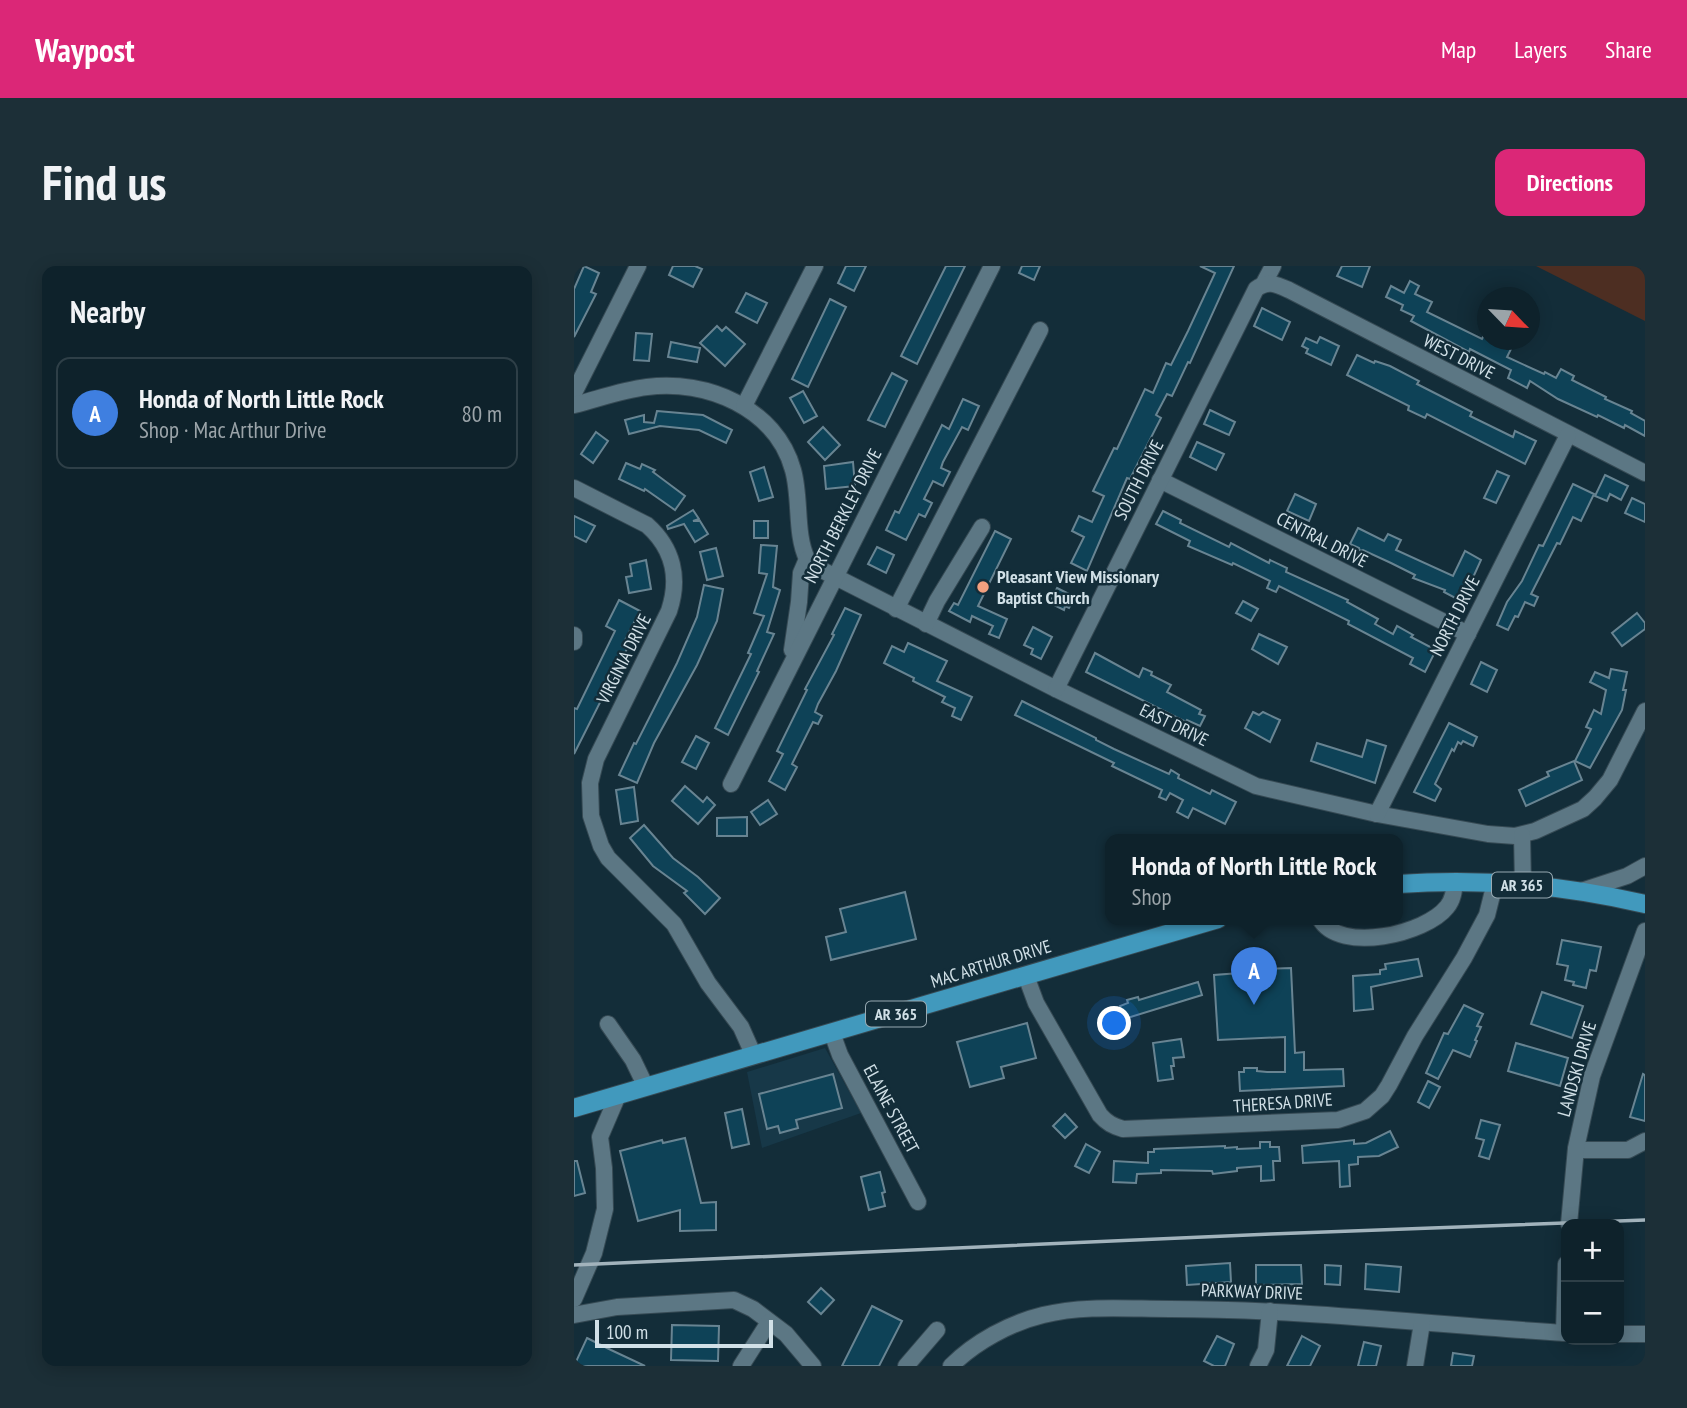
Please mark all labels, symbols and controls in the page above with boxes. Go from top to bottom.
text: Waypost [35,28,135,71]
text: Map [1441,34,1476,65]
text: Layers [1514,34,1567,65]
text: Share [1605,34,1652,65]
button: Directions [1495,149,1645,216]
text: Find us [42,150,166,214]
north arrow [1477,287,1540,350]
text: Nearby [70,292,145,331]
street label: WEST DRIVE [1420,329,1499,384]
text: Honda of North Little Rock [139,382,384,415]
text: A [89,399,101,428]
text: 80 m [461,399,502,428]
text: Shop · Mac Arthur Drive [139,415,327,444]
street label: SOUTH DRIVE [1109,436,1169,524]
street label: NORTH BERKLEY DRIVE [799,445,886,587]
street label: CENTRAL DRIVE [1273,507,1372,572]
place label: Pleasant View Missionary Baptist Church [997,565,1160,609]
street label: NORTH DRIVE [1425,572,1485,660]
marker: Pleasant View Missionary Baptist Church [975,579,991,595]
street label: VIRGINIA DRIVE [591,610,656,708]
street label: EAST DRIVE [1136,698,1212,751]
popup [1105,834,1403,925]
text: Honda of North Little Rock [1132,849,1376,882]
road number: AR 365 [1492,872,1552,898]
text: Shop [1132,882,1171,911]
street label: MAC ARTHUR DRIVE [928,934,1054,993]
pin: A [1231,947,1277,1005]
road number: AR 365 [866,1002,926,1027]
your location [1097,1006,1131,1040]
street label: LANDSKI DRIVE [1552,1019,1601,1119]
street label: ELAINE STREET [858,1060,924,1157]
street label: THERESA DRIVE [1233,1088,1333,1117]
map controls [1561,1219,1624,1345]
button: + [1561,1219,1624,1282]
street label: PARKWAY DRIVE [1201,1278,1303,1305]
button: − [1561,1282,1624,1345]
scale bar [595,1317,774,1349]
text: 100 m [606,1320,648,1344]

